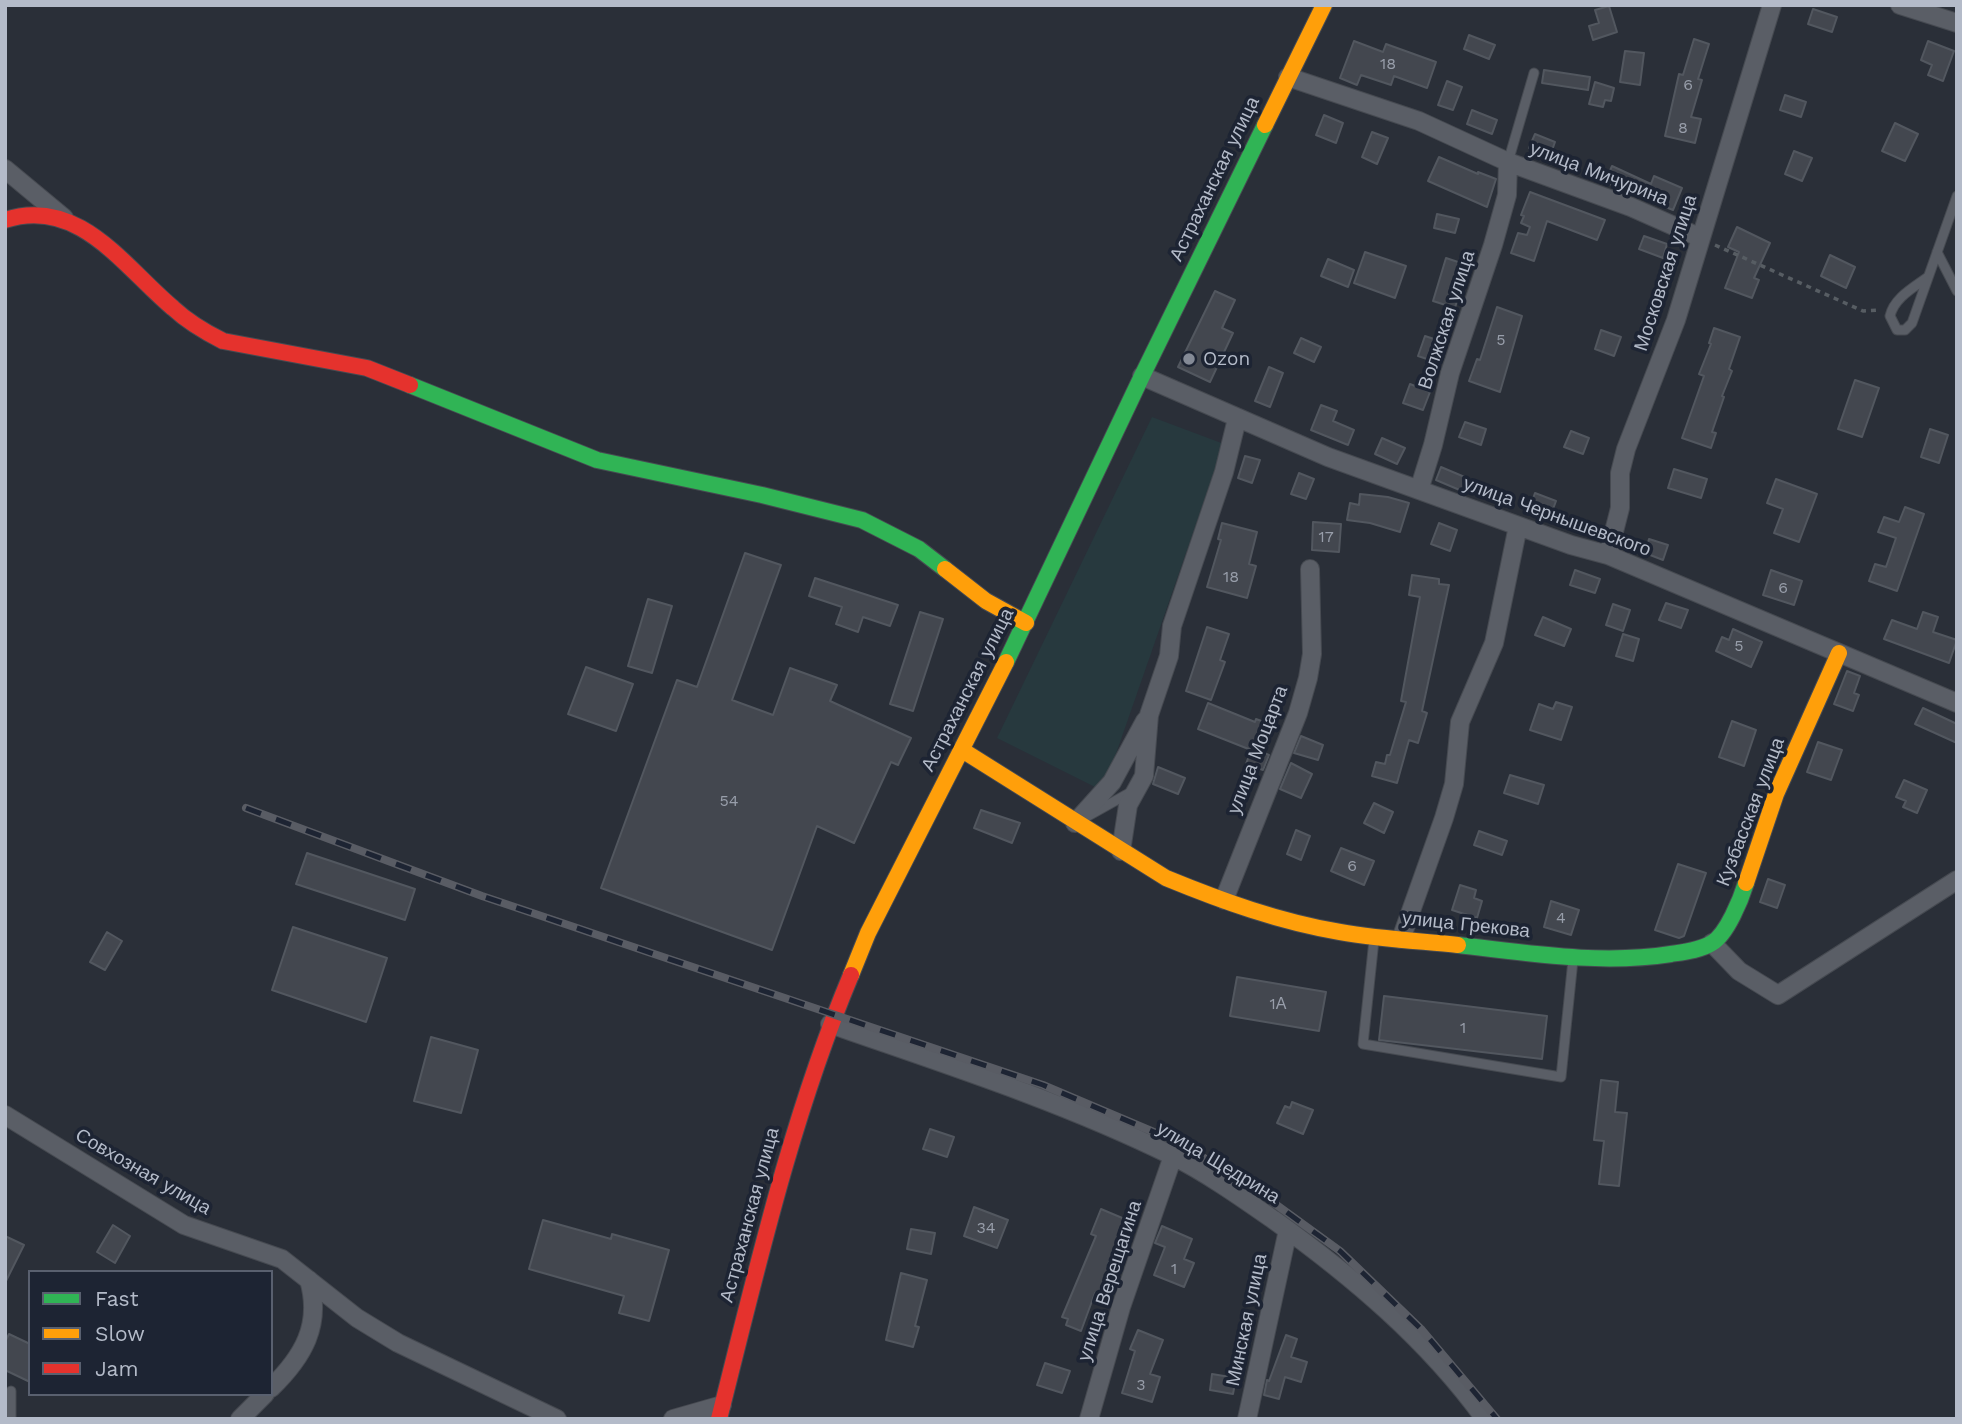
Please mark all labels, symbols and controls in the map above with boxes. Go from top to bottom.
house number: 18 [1380,54,1396,74]
house number: 6 [1683,75,1693,95]
street label: Астраханская улица [1165,93,1265,265]
house number: 8 [1678,118,1688,138]
street label: улица Мичурина [1526,137,1672,211]
street label: Московская улица [1630,192,1702,354]
street label: Волжская улица [1414,248,1480,392]
house number: 5 [1496,330,1506,350]
place label: Ozon [1203,348,1250,370]
marker: Ozon [1181,351,1197,367]
street label: улица Чернышевского [1460,472,1654,562]
house number: 17 [1318,527,1334,547]
house number: 18 [1223,567,1239,587]
house number: 6 [1778,578,1788,598]
street label: Астраханская улица [917,605,1019,775]
house number: 5 [1734,636,1744,656]
street label: улица Моцарта [1223,682,1293,818]
street label: Кузбасская улица [1712,734,1790,890]
house number: 54 [719,791,739,811]
house number: 6 [1347,856,1357,876]
street label: улица Грекова [1401,907,1531,943]
house number: 4 [1556,908,1566,928]
house number: 1А [1270,994,1286,1014]
house number: 1 [1460,1018,1466,1038]
street label: улица Щедрина [1152,1117,1284,1209]
street label: Совхозная улица [71,1124,215,1220]
street label: Астраханская улица [716,1125,784,1305]
street label: улица Верещагина [1073,1198,1147,1364]
house number: 34 [976,1218,996,1238]
street label: Минская улица [1222,1252,1272,1388]
house number: 1 [1171,1259,1177,1279]
legend [28,1270,273,1396]
text: Fast [95,1286,139,1311]
text: Slow [95,1321,145,1346]
text: Jam [95,1356,138,1381]
house number: 3 [1136,1375,1146,1395]

